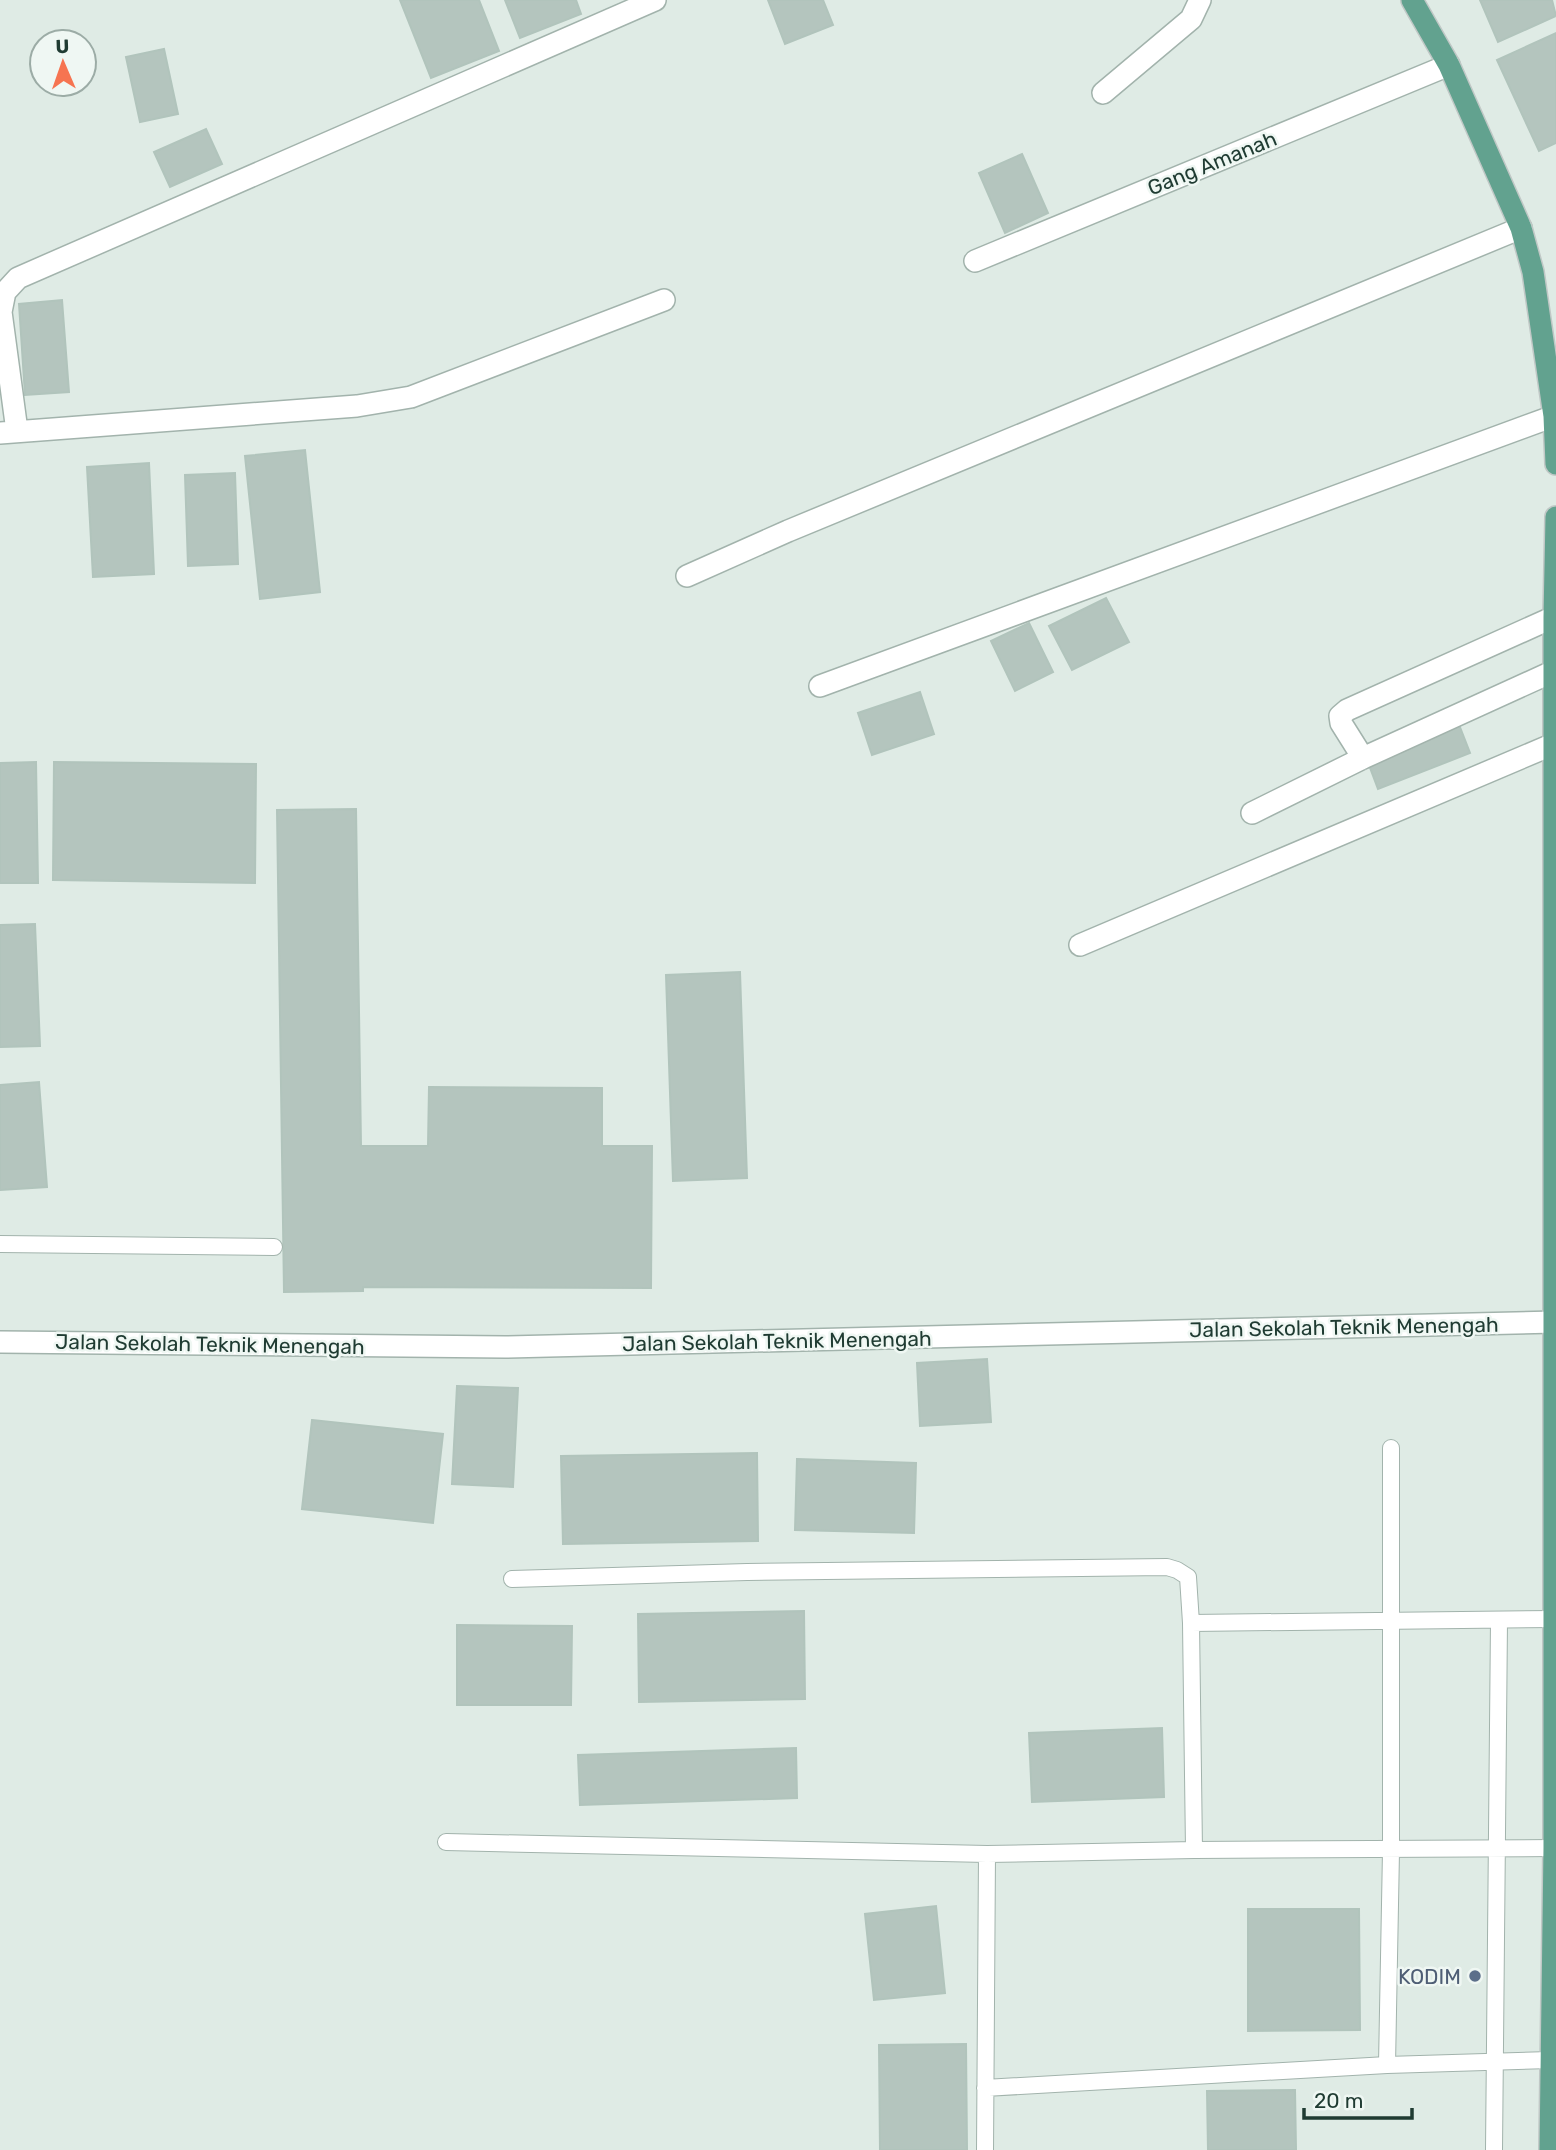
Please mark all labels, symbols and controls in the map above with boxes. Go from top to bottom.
north arrow [28,28,98,98]
text: U [55,35,70,58]
street label: Gang Amanah [1144,126,1280,200]
street label: Jalan Sekolah Teknik Menengah [1189,1312,1499,1342]
street label: Jalan Sekolah Teknik Menengah [622,1326,932,1356]
street label: Jalan Sekolah Teknik Menengah [55,1329,365,1359]
place label: KODIM [1398,1964,1461,1989]
marker: KODIM [1467,1968,1483,1984]
scale bar [1304,2076,1412,2120]
text: 20 m [1314,2088,1363,2113]

